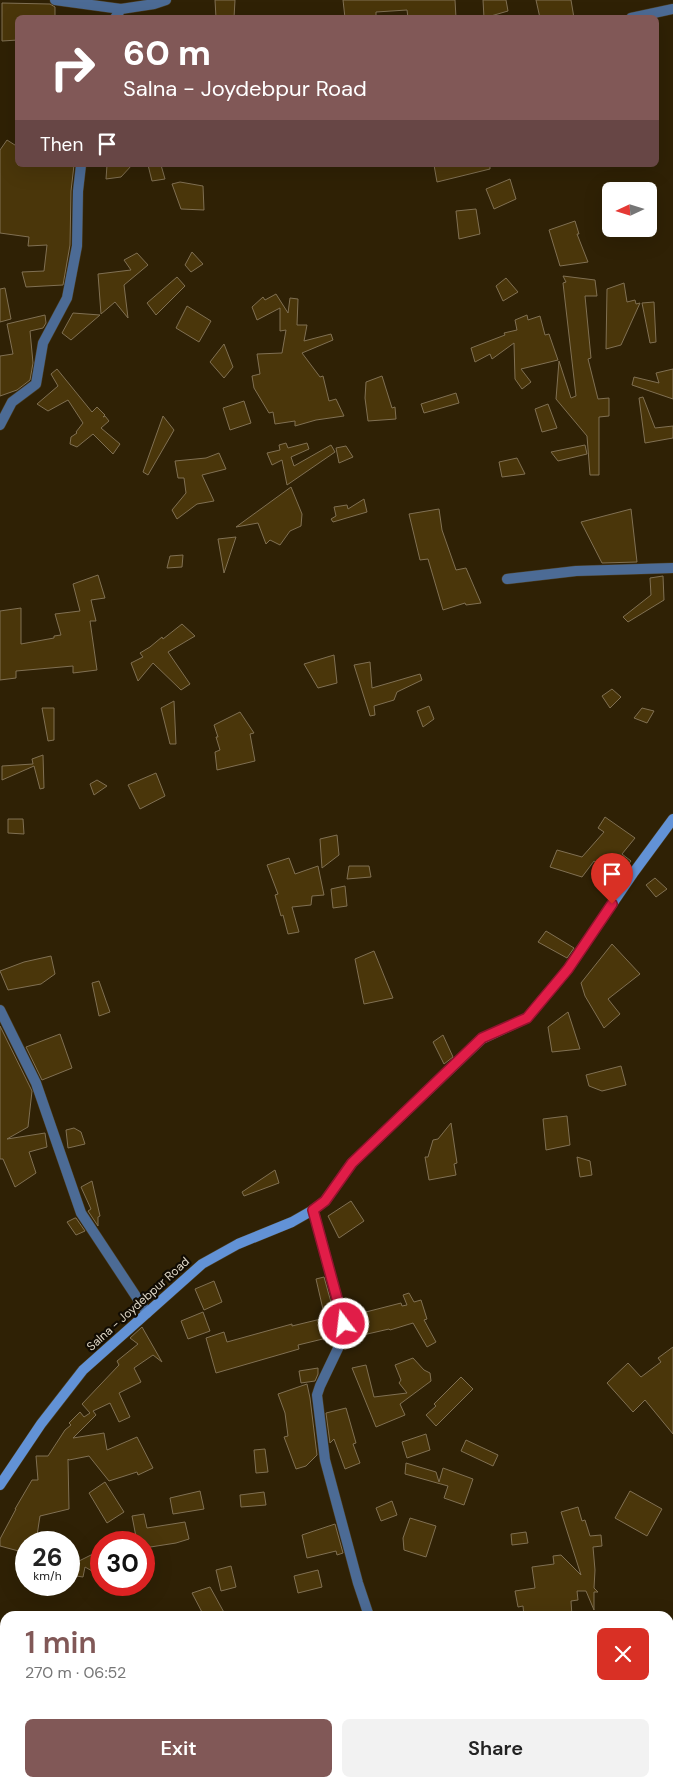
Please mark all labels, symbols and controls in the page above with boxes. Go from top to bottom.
text: 60 m [123,30,211,76]
icon: right [40,35,105,100]
text: Salna - Joydebpur Road [123,74,367,103]
icon: arrive [93,130,121,158]
text: Then [40,132,83,157]
north arrow [602,182,658,238]
map controls [602,182,657,237]
pin [591,853,633,904]
icon: arrive [598,860,626,888]
street label: Salna - Joydebpur Road [83,1254,193,1354]
position arrow [317,1297,369,1349]
speed limit sign: 30 [90,1531,155,1596]
text: 26 [32,1541,63,1574]
text: km/h [33,1568,62,1584]
text: 1 min [25,1623,97,1662]
button: close [597,1628,649,1680]
text: 270 m · 06:52 [25,1662,126,1683]
button: Exit [25,1719,332,1777]
button: Share [342,1719,649,1777]

